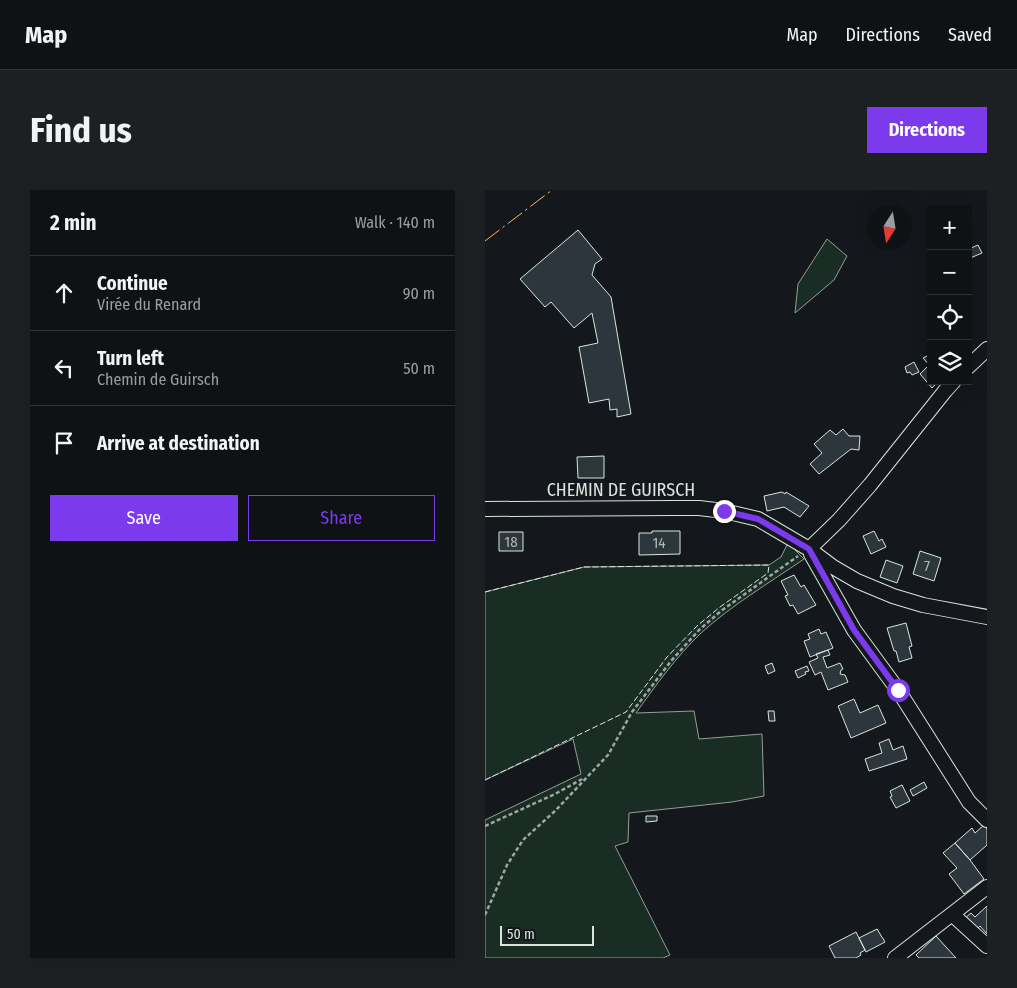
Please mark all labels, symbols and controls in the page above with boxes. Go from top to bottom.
text: Map [25,21,67,49]
text: Map [786,24,818,46]
text: Directions [846,24,920,46]
text: Saved [948,24,992,46]
button: Directions [867,107,987,153]
text: Find us [30,109,132,151]
north arrow [867,205,912,250]
map controls [927,205,972,385]
button: + [927,205,972,250]
text: 2 min [50,210,97,236]
text: Walk · 140 m [355,213,435,232]
button: − [927,250,972,295]
text: Continue [97,272,168,295]
icon: ahead [50,279,78,307]
text: 90 m [403,284,435,303]
text: Virée du Renard [97,295,201,314]
button: locate [927,295,972,340]
button: layers [927,340,972,385]
text: Turn left [97,347,164,370]
icon: left [50,354,78,382]
text: 50 m [403,359,435,378]
text: Chemin de Guirsch [97,370,219,389]
icon: arrive [50,429,78,457]
text: Arrive at destination [97,432,260,455]
street label: CHEMIN DE GUIRSCH [547,479,695,501]
button: Save [50,495,238,541]
button: Share [248,495,435,541]
route end [713,500,736,523]
house number: 18 [504,533,518,551]
house number: 14 [652,534,666,552]
house number: 7 [924,557,930,575]
route start [887,679,910,702]
scale bar [500,923,594,946]
text: 50 m [507,926,535,943]

